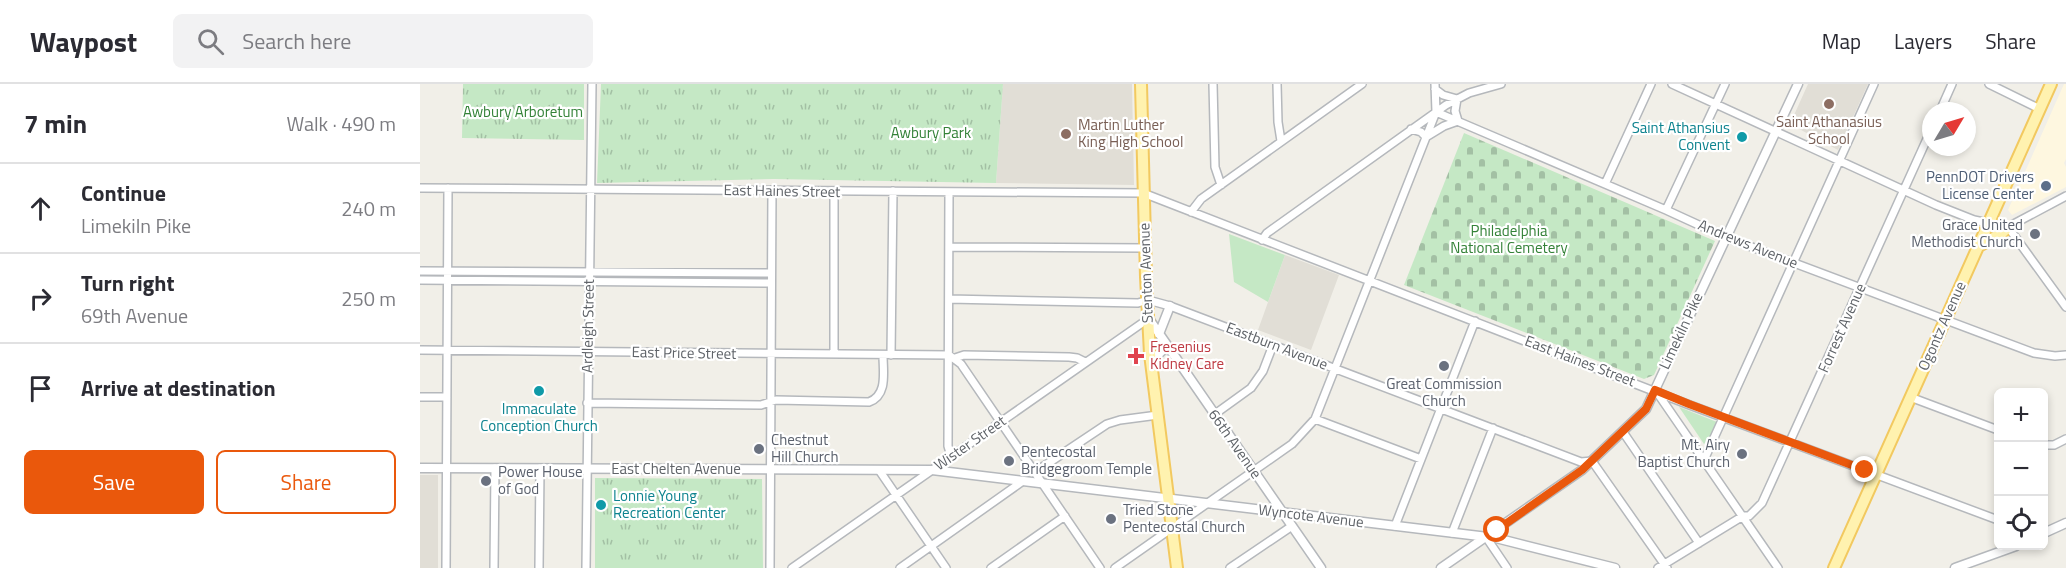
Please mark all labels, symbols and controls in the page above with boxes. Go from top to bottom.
search box [173,14,593,68]
text: Waypost [30,20,137,63]
text: Search here [242,24,351,58]
icon: search [194,25,227,58]
text: Map [1822,25,1861,57]
text: Layers [1894,25,1952,57]
text: Share [1985,25,2036,57]
marker: Saint Athanasius School [1822,97,1836,111]
park label: Awbury Arboretum [463,100,583,123]
north arrow [1922,102,1976,156]
text: 7 min [24,104,87,143]
text: Walk · 490 m [287,108,396,139]
place label: Saint Athanasius School [1776,110,1882,150]
place label: Martin Luther King High School [1078,113,1183,153]
place label: Saint Athansius Convent [1632,116,1731,156]
park label: Awbury Park [891,121,971,144]
marker: Martin Luther King High School [1059,127,1073,141]
marker: Saint Athansius Convent [1735,130,1749,144]
place label: PennDOT Drivers License Center [1926,165,2034,205]
text: Continue [81,176,166,210]
street label: East Haines Street [723,178,841,203]
marker: PennDOT Drivers License Center [2039,179,2053,193]
icon: ahead [24,192,57,225]
text: 240 m [341,193,396,224]
text: Limekiln Pike [81,210,191,241]
street label: Andrews Avenue [1695,213,1802,274]
place label: Grace United Methodist Church [1911,213,2023,253]
park label: Philadelphia National Cemetery [1450,219,1568,259]
street label: Stenton Avenue [1132,222,1159,324]
marker: Grace United Methodist Church [2028,227,2042,241]
text: Turn right [81,266,175,300]
street label: Ogontz Avenue [1912,277,1972,374]
street label: Ardleigh Street [575,278,600,373]
street label: Forrest Avenue [1812,279,1872,376]
icon: right [24,282,57,315]
text: 250 m [341,283,396,314]
street label: Limekiln Pike [1653,288,1708,373]
text: 69th Avenue [81,300,188,331]
street label: Eastburn Avenue [1223,316,1331,376]
street label: East Haines Street [1522,329,1640,392]
place label: Fresenius Kidney Care [1150,335,1224,375]
street label: East Price Street [631,340,737,365]
marker: Fresenius Kidney Care [1127,347,1145,365]
marker: Great Commission Church [1437,359,1451,373]
text: Arrive at destination [81,371,276,405]
icon: arrive [24,372,57,405]
place label: Great Commission Church [1386,372,1502,412]
marker: Immaculate Conception Church [532,384,546,398]
map controls [1994,388,2048,550]
button: + [1994,388,2048,442]
place label: Immaculate Conception Church [480,397,598,437]
street label: 66th Avenue [1203,404,1268,483]
street label: Wister Street [929,409,1011,476]
place label: Chestnut Hill Church [771,428,838,468]
place label: Mt. Airy Baptist Church [1637,433,1730,473]
place label: Pentecostal Bridgegroom Temple [1021,440,1152,480]
marker: Chestnut Hill Church [752,442,766,456]
button: − [1994,442,2048,496]
marker: Mt. Airy Baptist Church [1735,447,1749,461]
button: Save [24,450,204,514]
button: Share [216,450,396,514]
marker: Pentecostal Bridgegroom Temple [1002,454,1016,468]
route end [1851,456,1877,482]
street label: East Chelten Avenue [611,457,741,480]
place label: Power House of God [498,460,583,500]
marker: Power House of God [479,474,493,488]
place label: Lonnie Young Recreation Center [613,484,726,524]
button: locate [1994,496,2048,550]
marker: Lonnie Young Recreation Center [594,498,608,512]
place label: Tried Stone Pentecostal Church [1123,498,1245,538]
street label: Wyncote Avenue [1257,498,1365,533]
marker: Tried Stone Pentecostal Church [1104,512,1118,526]
route start [1483,516,1509,542]

